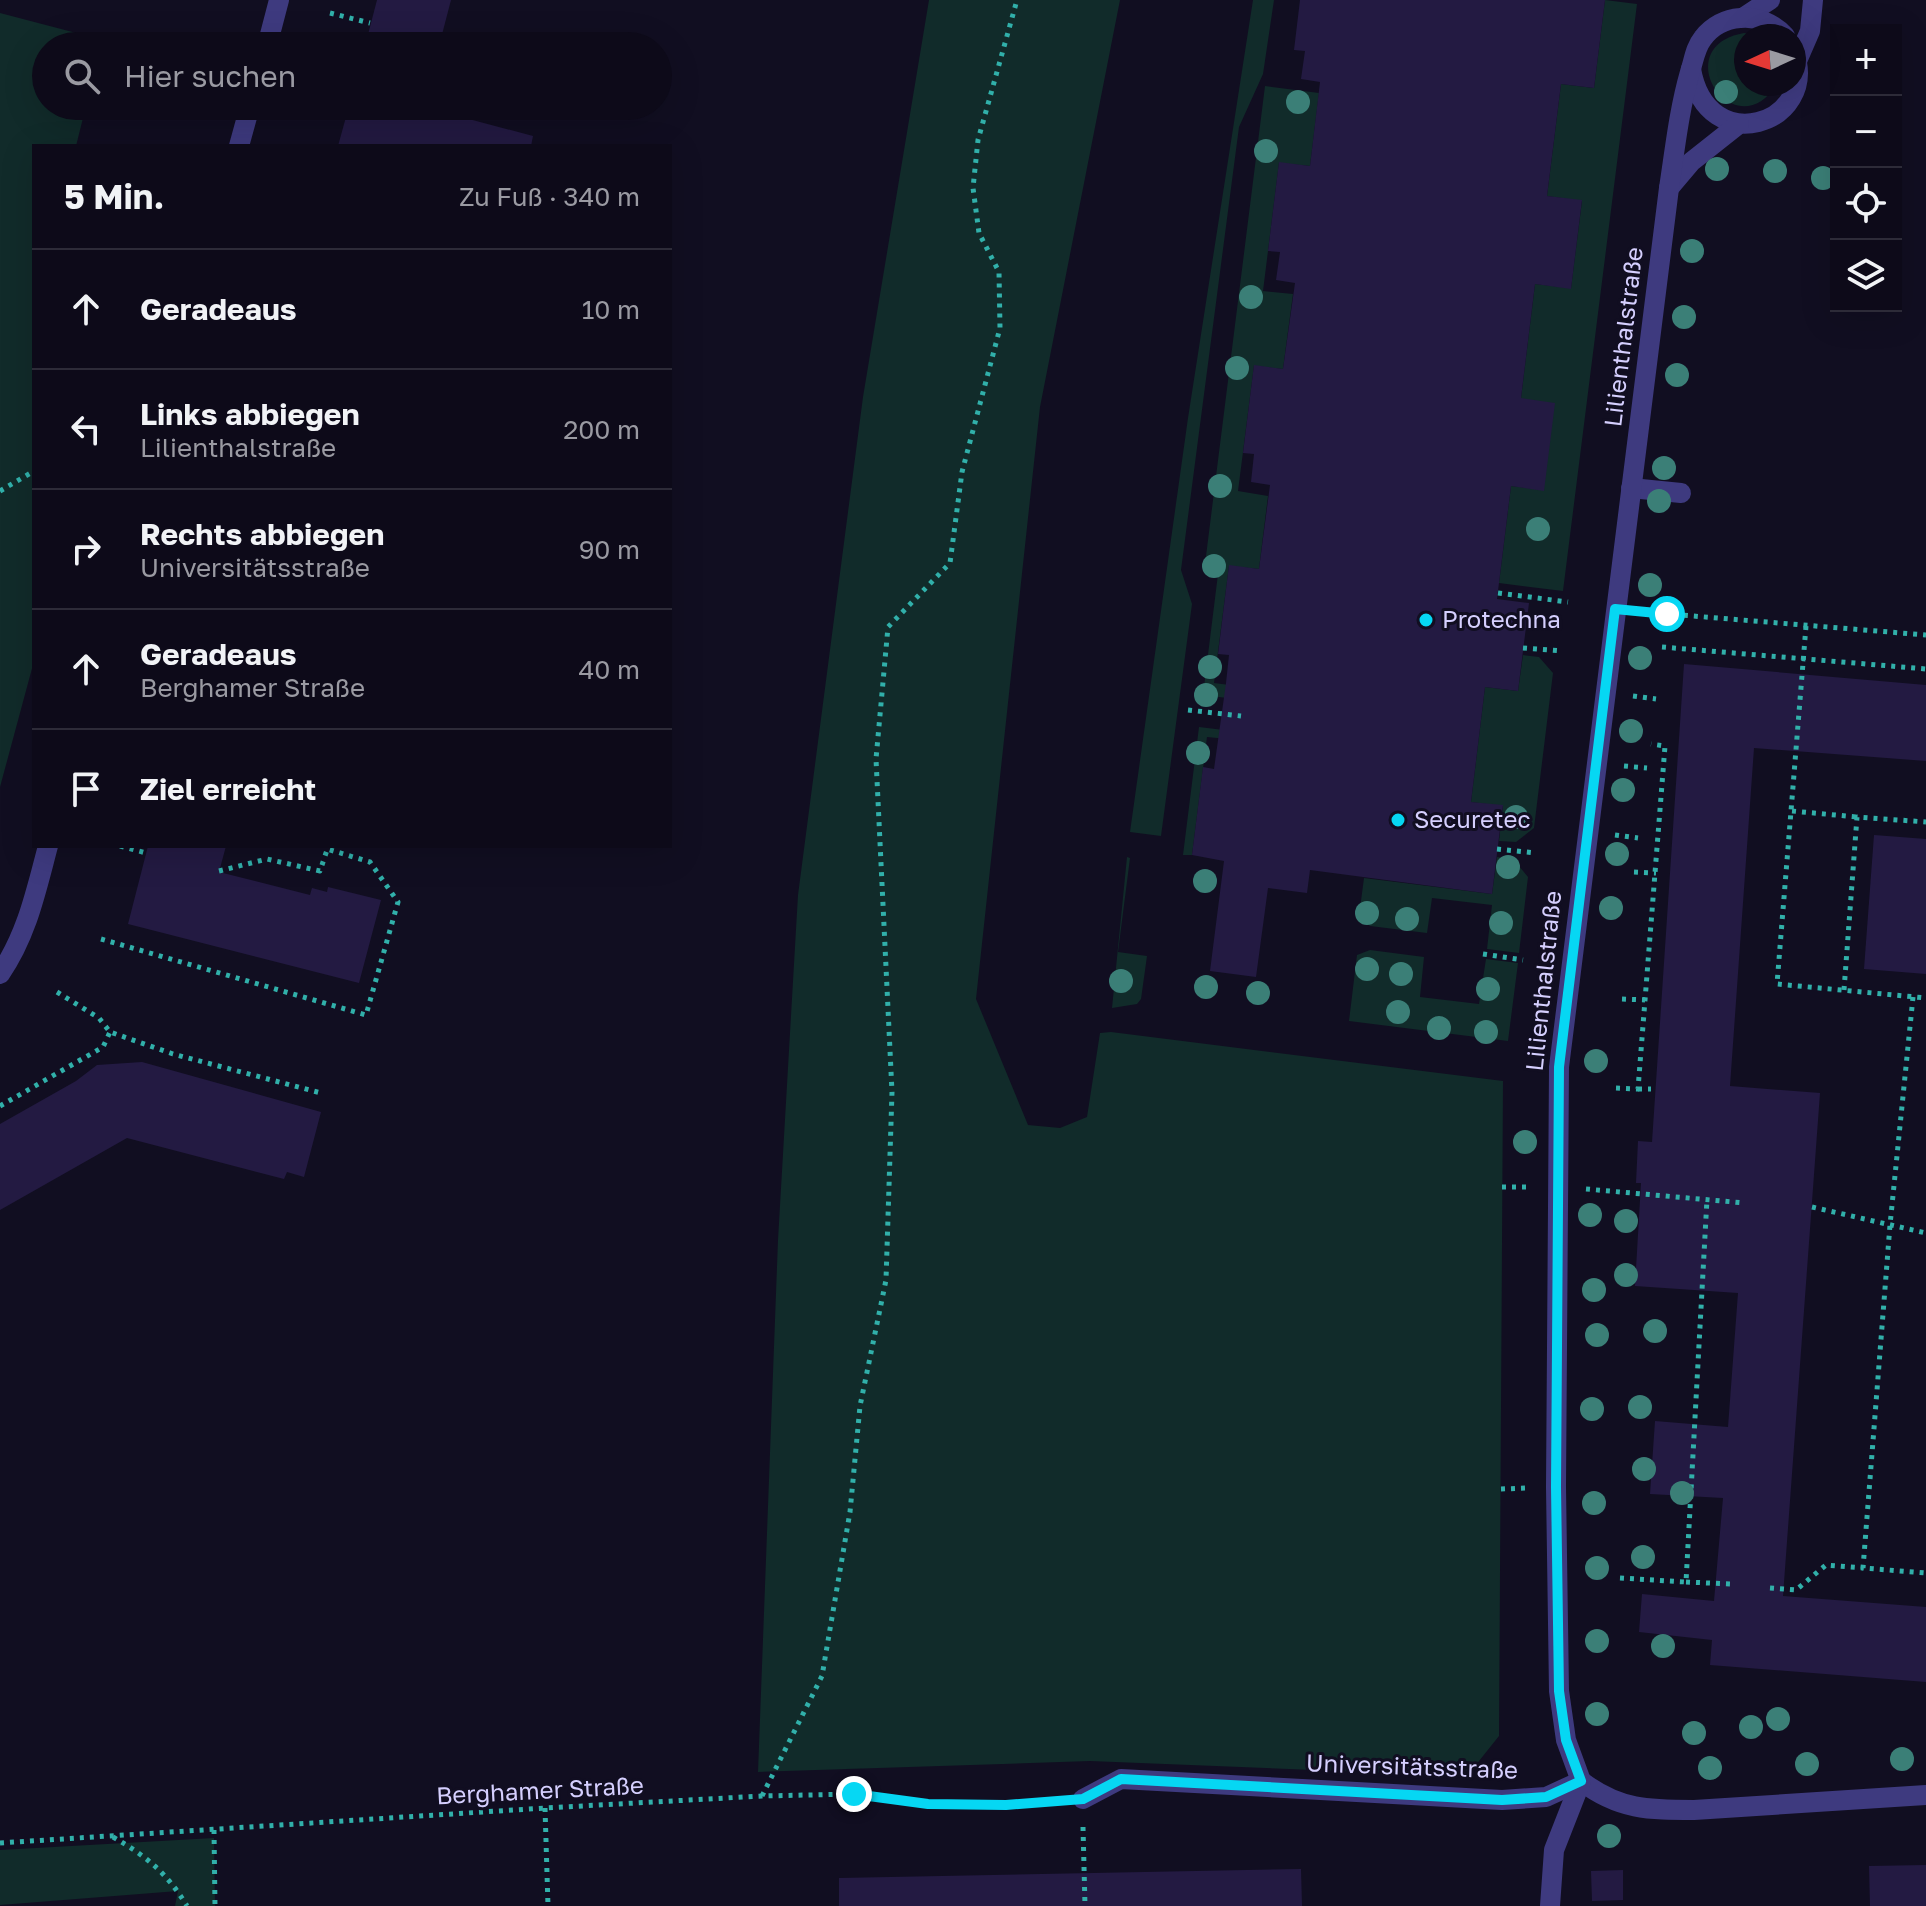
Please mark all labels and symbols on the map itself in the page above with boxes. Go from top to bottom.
north arrow [1734,24,1806,96]
street label: Lilienthalstraße [1597,245,1648,428]
route start [1649,596,1685,632]
place label: Protechna [1442,604,1561,633]
marker: Protechna [1417,611,1435,629]
place label: Securetec [1414,804,1531,833]
marker: Securetec [1389,811,1407,829]
street label: Lilienthalstraße [1519,889,1566,1072]
street label: Universitätsstraße [1306,1747,1519,1784]
street label: Berghamer Straße [435,1770,644,1809]
route end [836,1776,872,1812]

